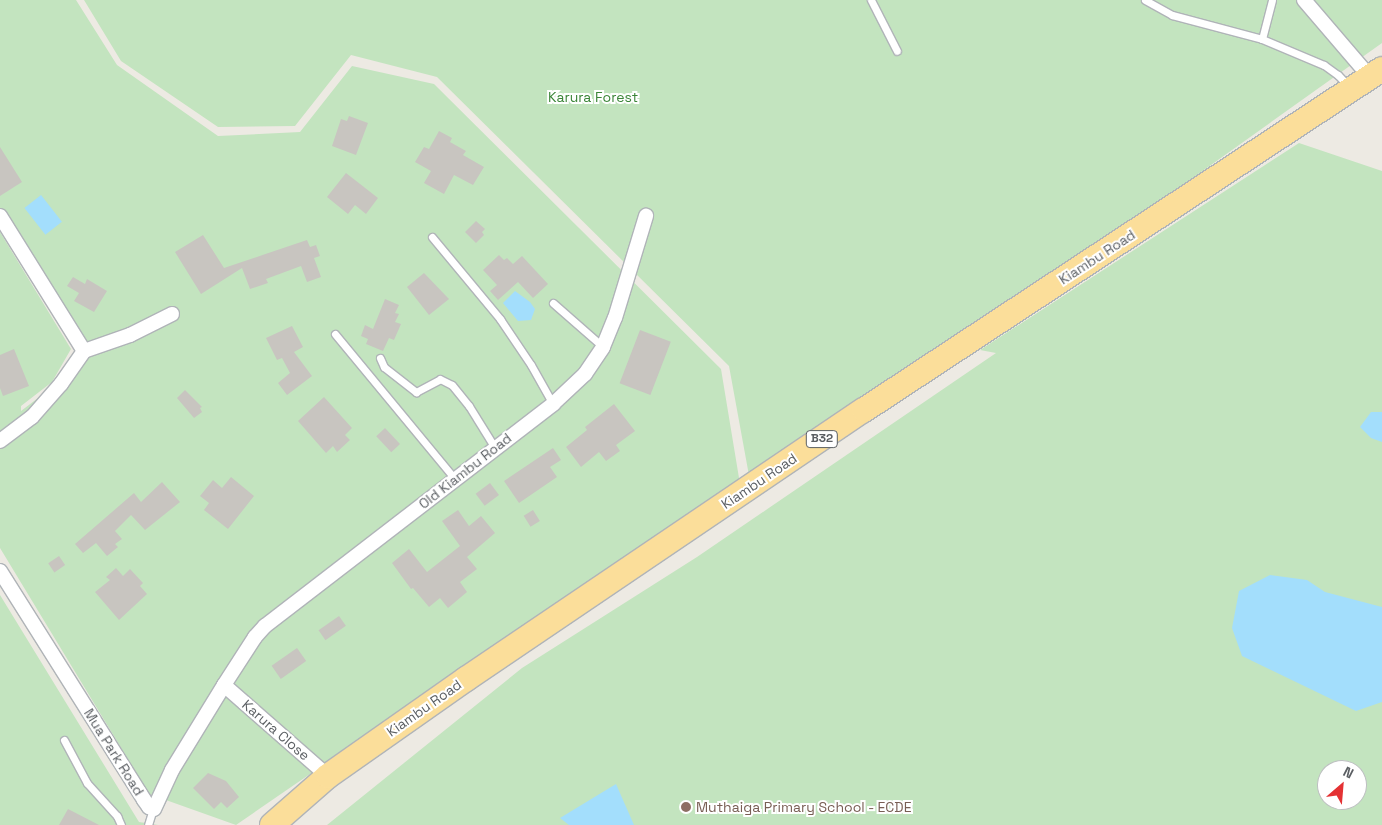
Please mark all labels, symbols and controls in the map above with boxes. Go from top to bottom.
park label: Karura Forest [548,89,638,105]
street label: Kiambu Road [1056,226,1138,288]
road number: B32 [806,429,838,448]
street label: Old Kiambu Road [415,430,515,512]
street label: Kiambu Road [718,450,800,512]
street label: Kiambu Road [383,676,465,740]
street label: Karura Close [239,696,313,764]
street label: Mua Park Road [81,705,147,799]
north arrow [1317,760,1367,810]
text: N [1340,762,1357,783]
place label: Muthaiga Primary School - ECDE [696,799,912,815]
marker: Muthaiga Primary School - ECDE [680,801,692,813]

